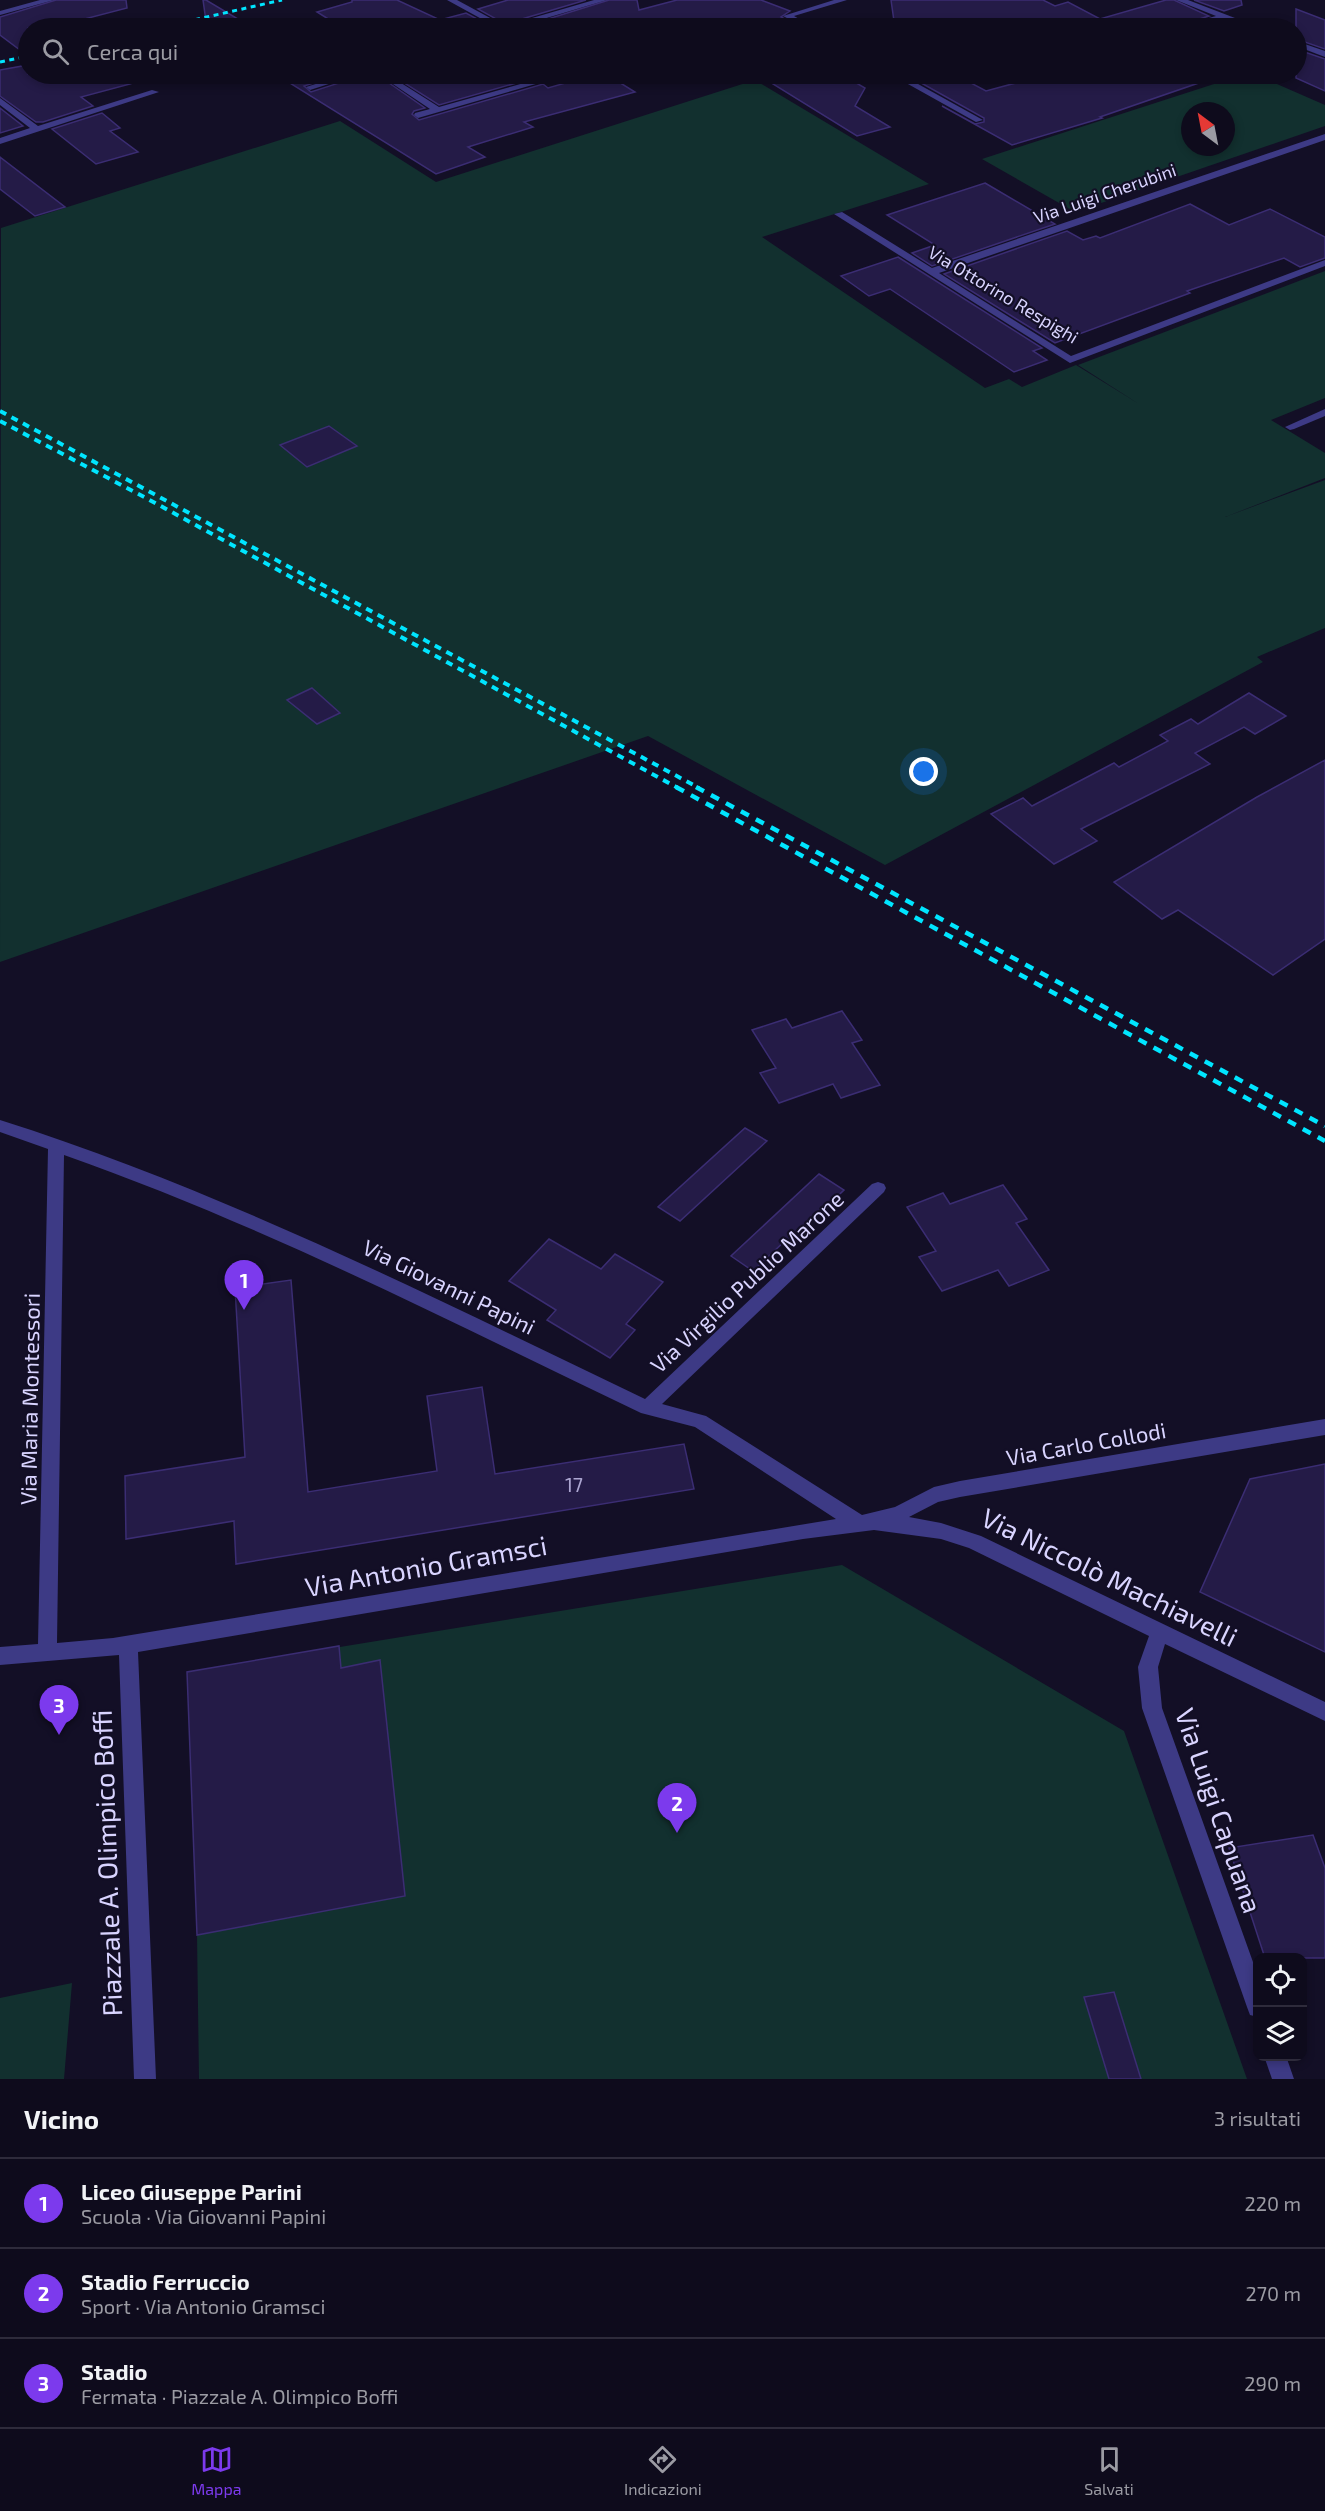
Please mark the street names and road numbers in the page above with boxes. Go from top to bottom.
street label: Via Luigi Cherubini [1030,158,1179,228]
street label: Via Ottorino Respighi [924,241,1083,348]
street label: Via Virgilio Publio Marone [644,1185,848,1378]
street label: Via Giovanni Papini [359,1233,540,1339]
street label: Via Maria Montessori [14,1293,44,1505]
street label: Via Carlo Collodi [1004,1416,1168,1470]
street label: Via Niccolò Machiavelli [977,1500,1243,1652]
street label: Via Antonio Gramsci [302,1528,549,1602]
street label: Via Luigi Capuana [1169,1704,1270,1917]
street label: Piazzale A. Olimpico Boffi [85,1709,128,2017]

